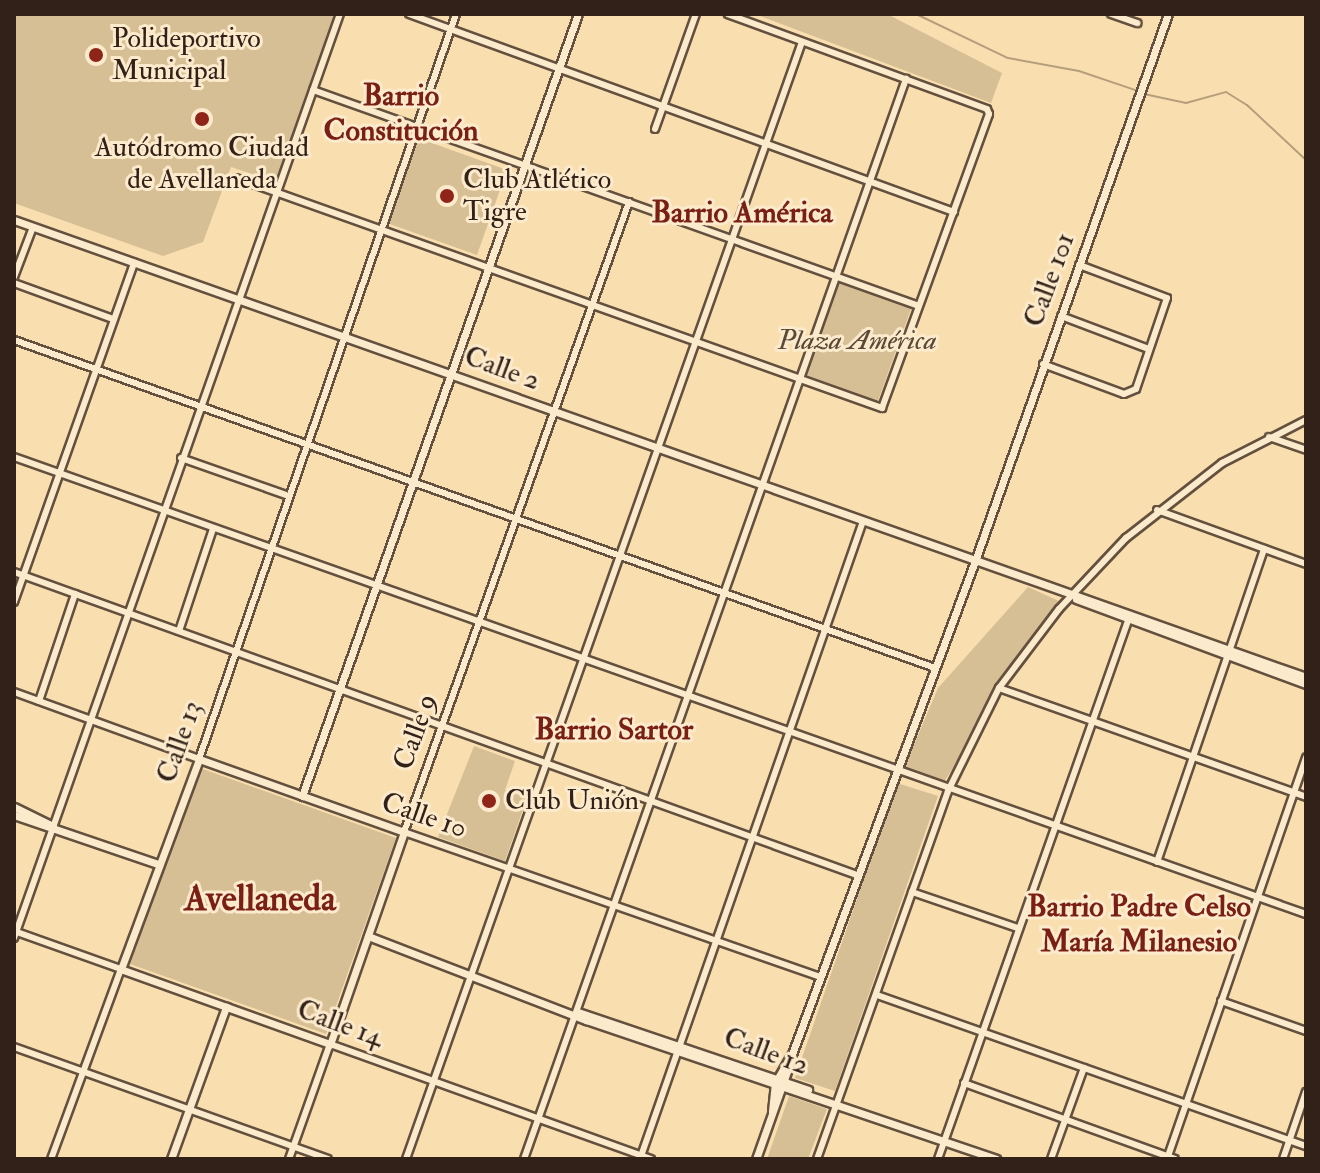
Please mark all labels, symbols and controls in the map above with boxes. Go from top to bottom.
place label: Polideportivo Municipal [112,22,261,88]
marker: Polideportivo Municipal [87,46,105,64]
district label: Barrio Constitución [324,78,478,148]
marker: Autódromo Ciudad de Avellaneda [193,110,211,128]
place label: Autódromo Ciudad de Avellaneda [95,131,309,197]
place label: Club Atlético Tigre [463,163,611,229]
marker: Club Atlético Tigre [438,187,456,205]
district label: Barrio América [651,195,833,231]
street label: Calle 101 [1017,228,1083,332]
park label: Plaza América [777,324,937,358]
street label: Calle 2 [460,340,544,398]
street label: Calle 9 [387,690,445,774]
street label: Calle 13 [150,697,210,787]
district label: Barrio Sartor [535,712,693,748]
place label: Club Unión [505,784,639,818]
street label: Calle 10 [377,786,471,846]
marker: Club Unión [480,792,498,810]
district label: Avellaneda [184,877,336,921]
district label: Barrio Padre Celso María Milanesio [1027,889,1251,960]
street label: Calle 14 [293,993,387,1055]
street label: Calle 12 [719,1021,813,1083]

